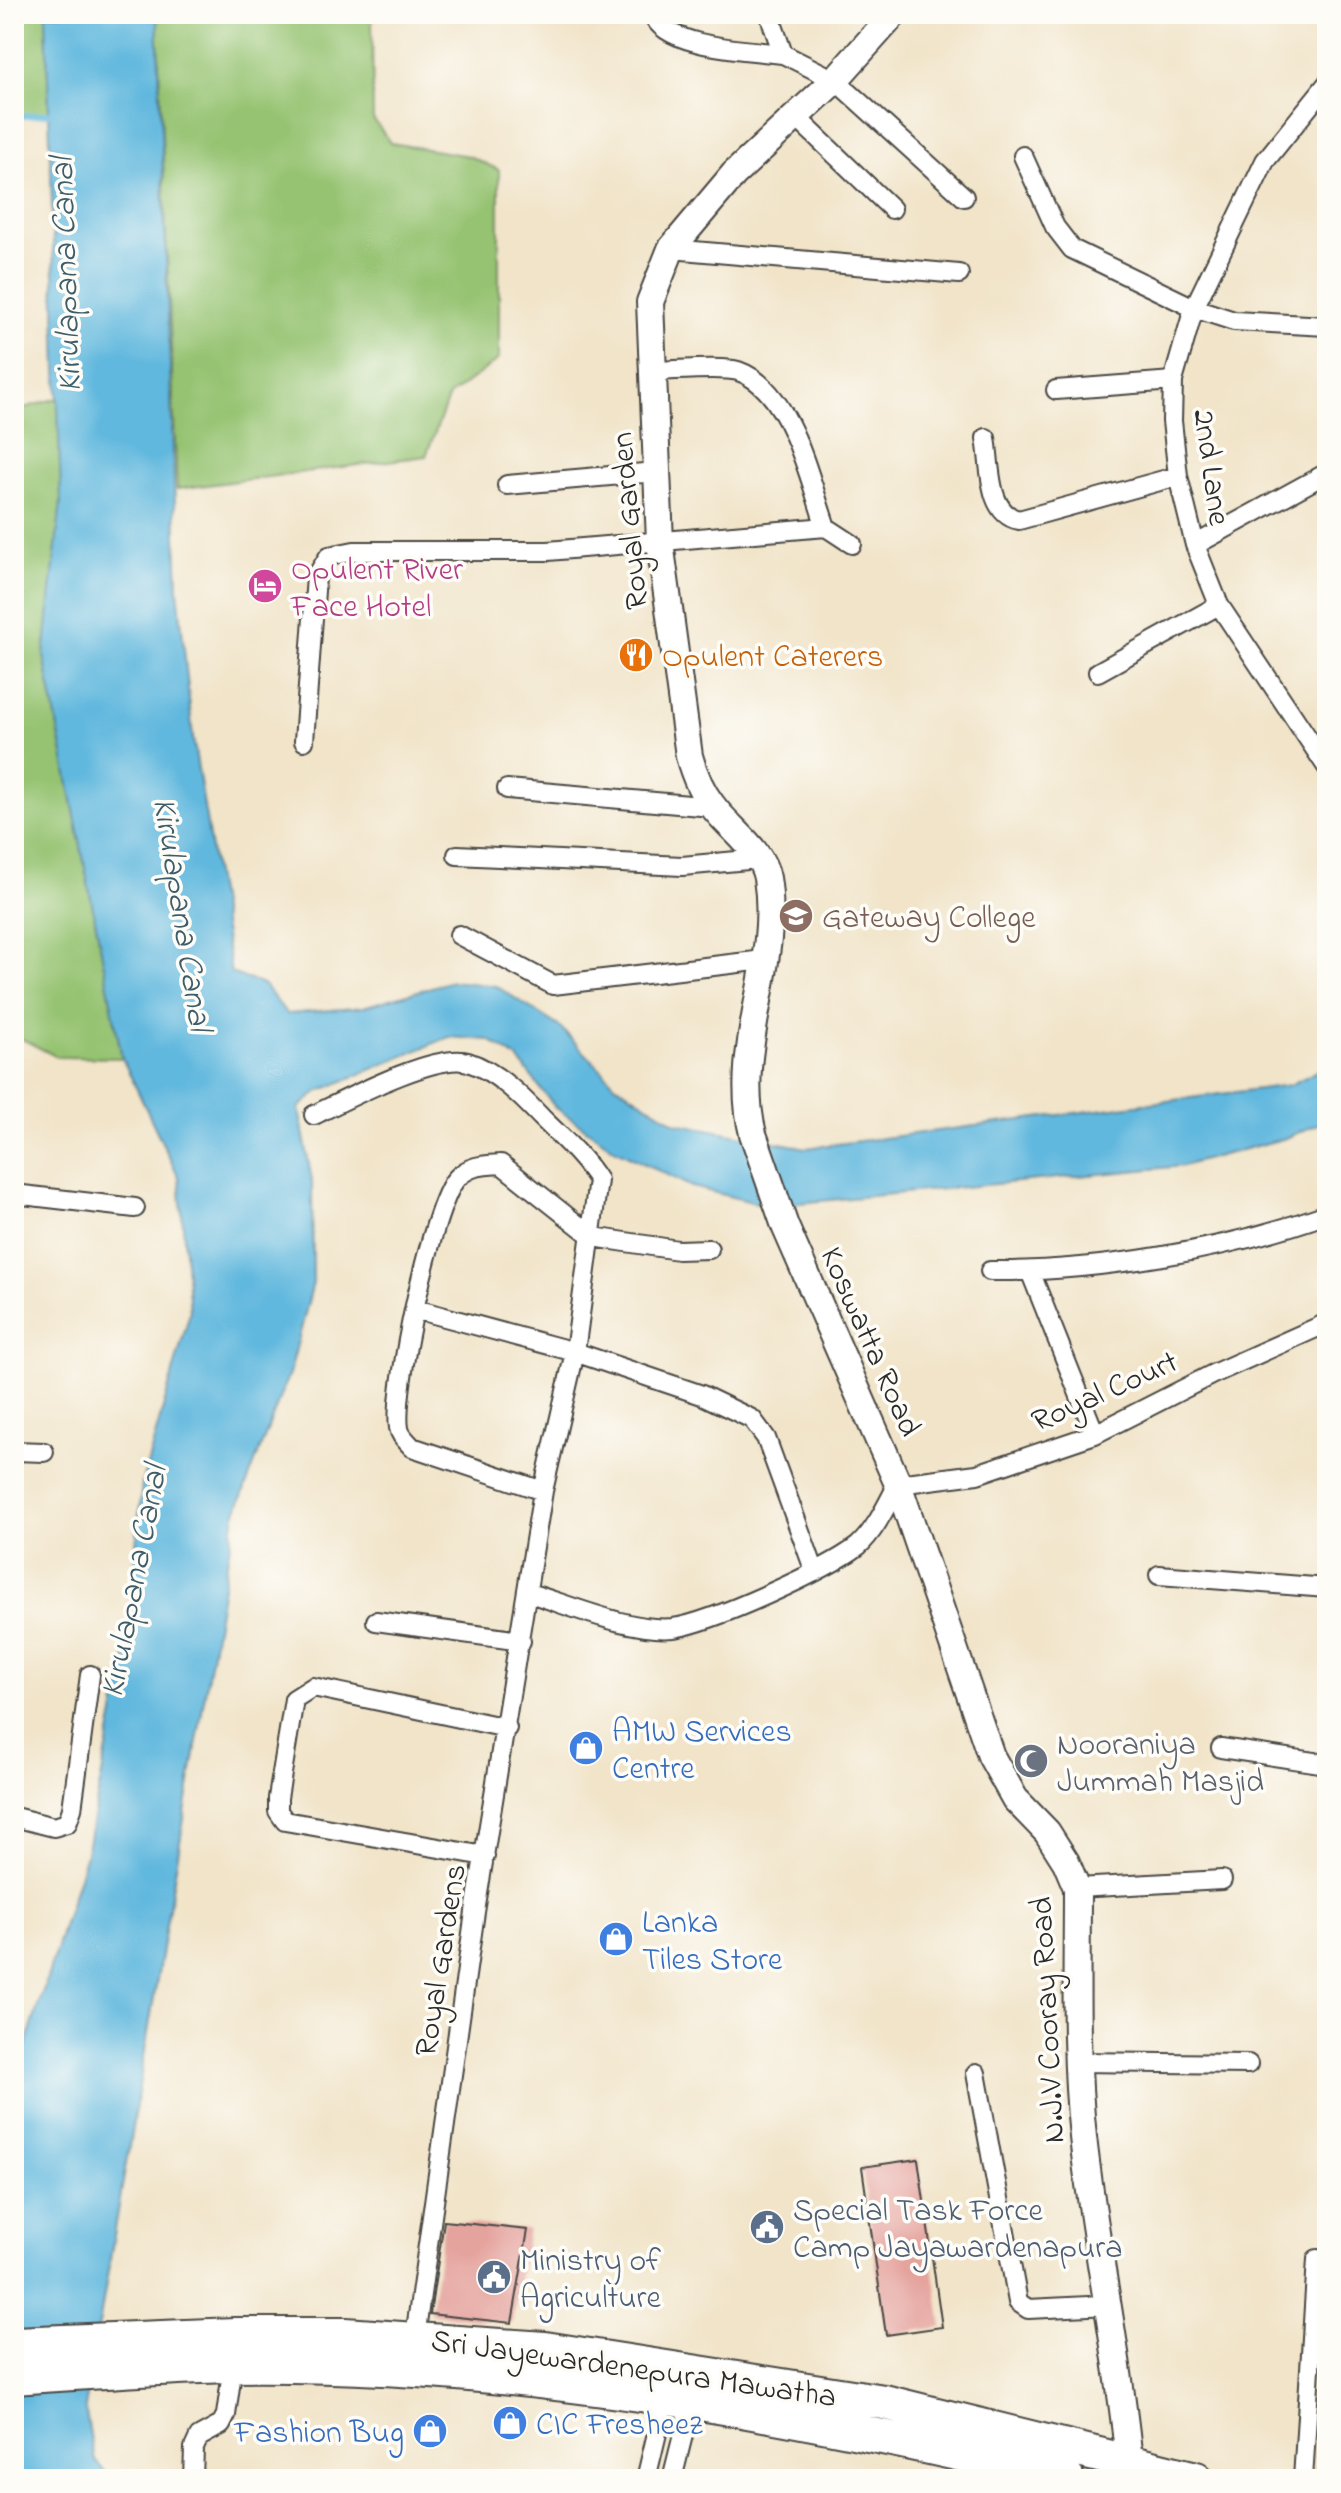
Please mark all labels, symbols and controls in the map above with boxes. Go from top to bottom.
water label: Kirulapana Canal [39,152,97,393]
street label: 2nd Lane [1178,406,1241,529]
street label: Royal Garden [600,430,663,611]
place label: Opulent River Face Hotel [290,548,463,632]
hotel icon: Opulent River Face Hotel [246,567,284,605]
place label: Opulent Caterers [662,635,883,682]
restaurant icon: Opulent Caterers [617,636,655,674]
water label: Kirulapana Canal [137,795,224,1039]
place label: Gateway College [822,896,1036,943]
school or university icon: Gateway College [777,897,815,935]
street label: Koswatta Road [806,1240,932,1445]
street label: Royal Court [1025,1340,1186,1446]
water label: Kirulapana Canal [89,1457,184,1702]
place label: AMW Services Centre [612,1710,792,1794]
place label: Nooraniya Jummah Masjid [1057,1723,1264,1807]
shop icon: AMW Services Centre [567,1729,605,1767]
mosque icon: Nooraniya Jummah Masjid [1012,1742,1050,1780]
street label: Royal Gardens [404,1861,481,2060]
street label: N.J.V Cooray Road [1020,1895,1079,2144]
place label: Lanka Tiles Store [642,1901,783,1985]
shop icon: Lanka Tiles Store [597,1920,635,1958]
place label: Special Task Force Camp Jayawardenapura [793,2189,1122,2273]
public building icon: Special Task Force Camp Jayawardenapura [748,2208,786,2246]
place label: Ministry of Agriculture [520,2239,661,2323]
public building icon: Ministry of Agriculture [475,2258,513,2296]
street label: Sri Jayewardenepura Mawatha [428,2319,839,2422]
place label: CIC Fresheez [536,2403,703,2450]
shop icon: CIC Fresheez [491,2404,529,2442]
place label: Fashion Bug [233,2411,404,2458]
shop icon: Fashion Bug [411,2412,449,2450]

